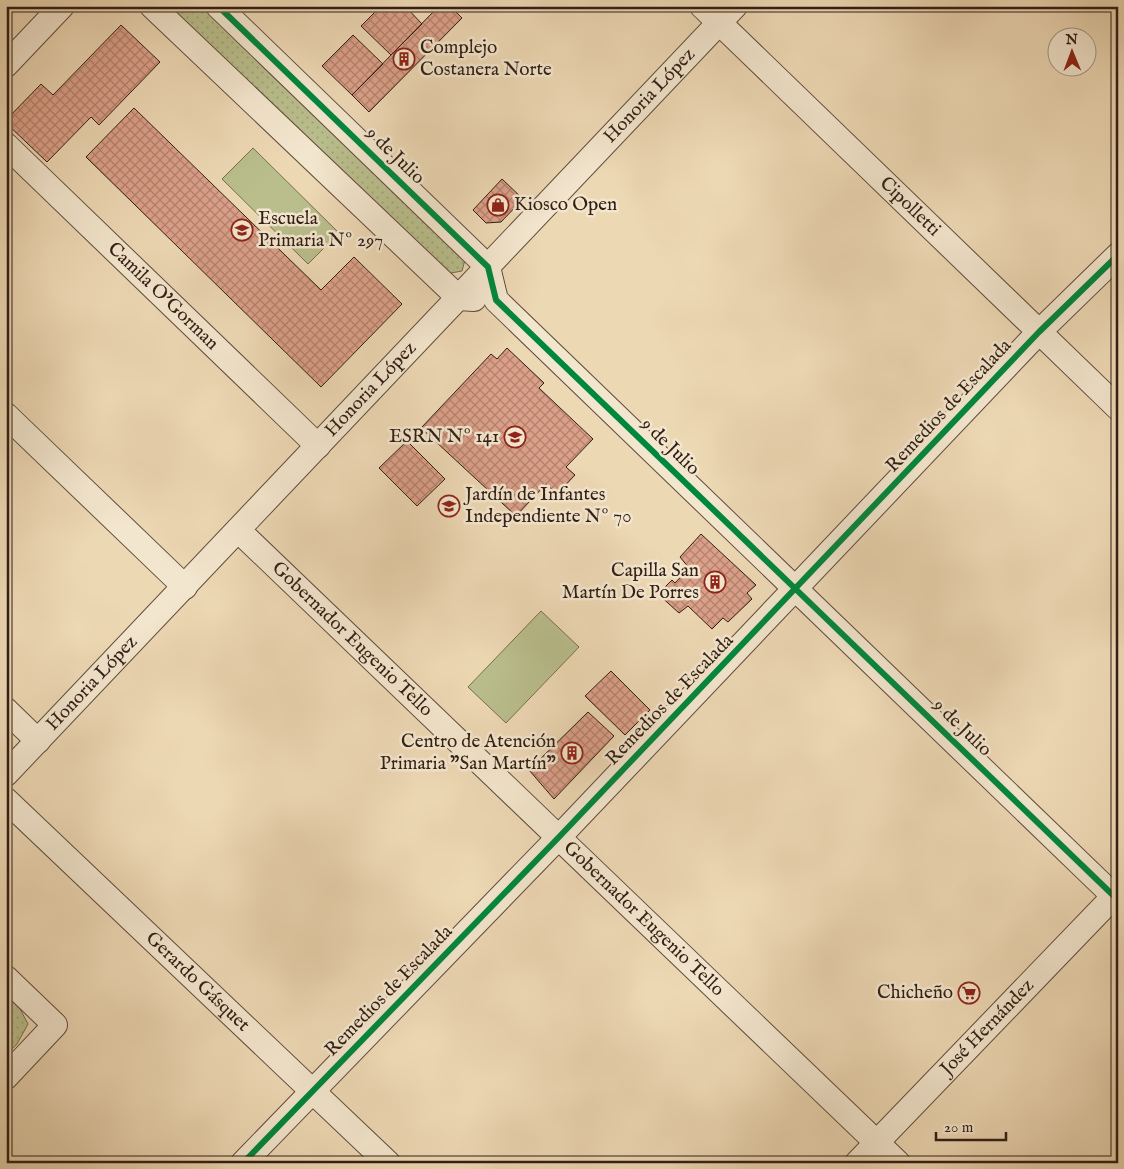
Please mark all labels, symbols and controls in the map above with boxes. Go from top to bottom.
north arrow [1046,28,1096,78]
text: N [1065,31,1078,49]
place label: Complejo Costanera Norte [420,36,552,82]
street label: Honoria López [599,43,701,149]
building icon: Complejo Costanera Norte [392,47,416,71]
street label: 9 de Julio [360,121,430,190]
street label: Cipolletti [874,172,946,242]
shop icon: Kiosco Open [486,193,510,217]
place label: Kiosco Open [514,193,617,217]
place label: Escuela Primaria Nº 297 [258,207,383,253]
school or university icon: Escuela Primaria Nº 297 [230,218,254,242]
street label: Camila O'Gorman [102,237,224,355]
street label: Remedios de Escalada [881,334,1017,478]
street label: Honoria López [320,337,422,442]
street label: 9 de Julio [635,412,705,481]
place label: ESRN Nº 141 [389,425,499,449]
school or university icon: ESRN Nº 141 [503,425,527,449]
place label: Jardín de Infantes Independiente Nº 70 [463,483,632,529]
school or university icon: Jardín de Infantes Independiente Nº 70 [437,494,461,518]
street label: Gobernador Eugenio Tello [266,557,438,722]
place label: Capilla San Martín De Porres [562,559,699,605]
building icon: Capilla San Martín De Porres [703,570,727,594]
street label: Remedios de Escalada [601,629,739,771]
street label: Honoria López [41,630,143,736]
street label: 9 de Julio [927,693,997,762]
place label: Centro de Atención Primaria "San Martín" [380,730,556,776]
building icon: Centro de Atención Primaria "San Martín" [560,741,584,765]
street label: Gobernador Eugenio Tello [558,836,729,1002]
street label: Remedios de Escalada [320,920,458,1062]
street label: Gerardo Gásquet [140,927,255,1037]
street label: José Hernández [934,974,1040,1082]
place label: Chicheño [877,981,953,1005]
supermarket icon: Chicheño [957,981,981,1005]
scale bar [936,1109,1006,1141]
text: 20 m [944,1118,974,1137]

